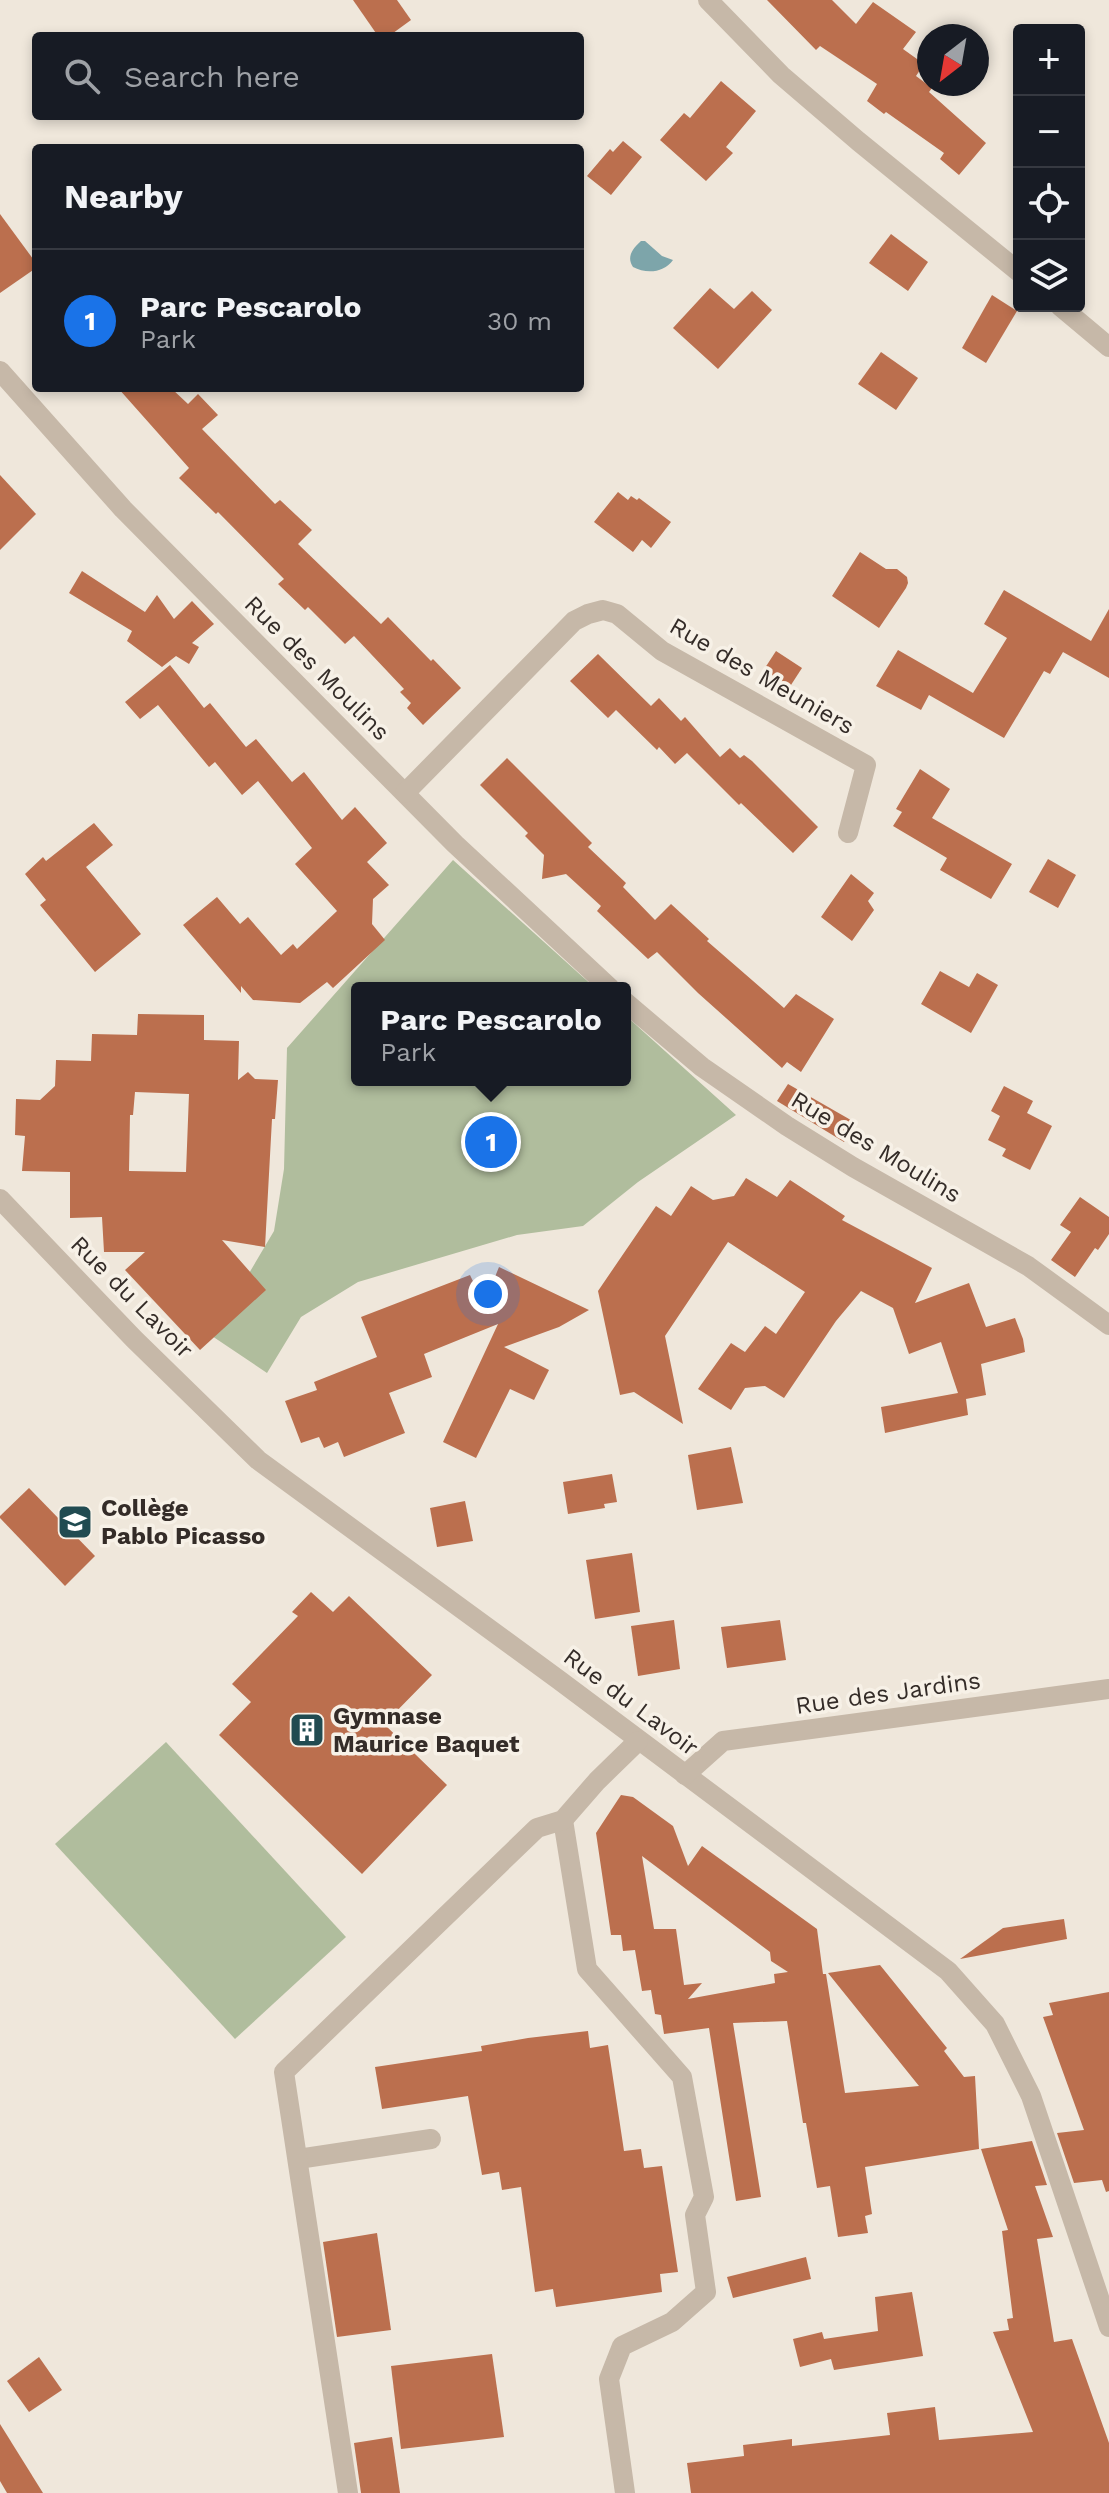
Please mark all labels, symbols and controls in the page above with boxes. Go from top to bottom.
north arrow [917,24,989,96]
map controls [1013,24,1085,312]
button: + [1013,24,1085,96]
search box [32,32,584,120]
icon: search [60,54,104,98]
text: Search here [124,59,300,94]
button: − [1013,96,1085,168]
button: locate [1013,168,1085,240]
text: Nearby [64,176,183,216]
button: layers [1013,240,1085,312]
text: Parc Pescarolo [140,289,361,324]
text: 1 [84,306,96,336]
text: 30 m [487,306,552,336]
text: Park [140,324,196,354]
street label: Rue des Moulins [239,590,395,746]
street label: Rue des Meuniers [665,612,859,740]
popup [351,982,631,1086]
text: Parc Pescarolo [380,1002,602,1037]
text: Park [380,1037,436,1067]
street label: Rue des Moulins [786,1085,966,1209]
pin: 1 [465,1112,517,1172]
street label: Rue du Lavoir [65,1230,199,1364]
your location [468,1274,508,1314]
place label: Collège Pablo Picasso [101,1494,265,1550]
school or university icon: Collège Pablo Picasso [56,1503,94,1541]
street label: Rue du Lavoir [558,1642,704,1762]
street label: Rue des Jardins [794,1666,982,1720]
place label: Gymnase Maurice Baquet [333,1702,520,1758]
building icon: Gymnase Maurice Baquet [288,1711,326,1749]

